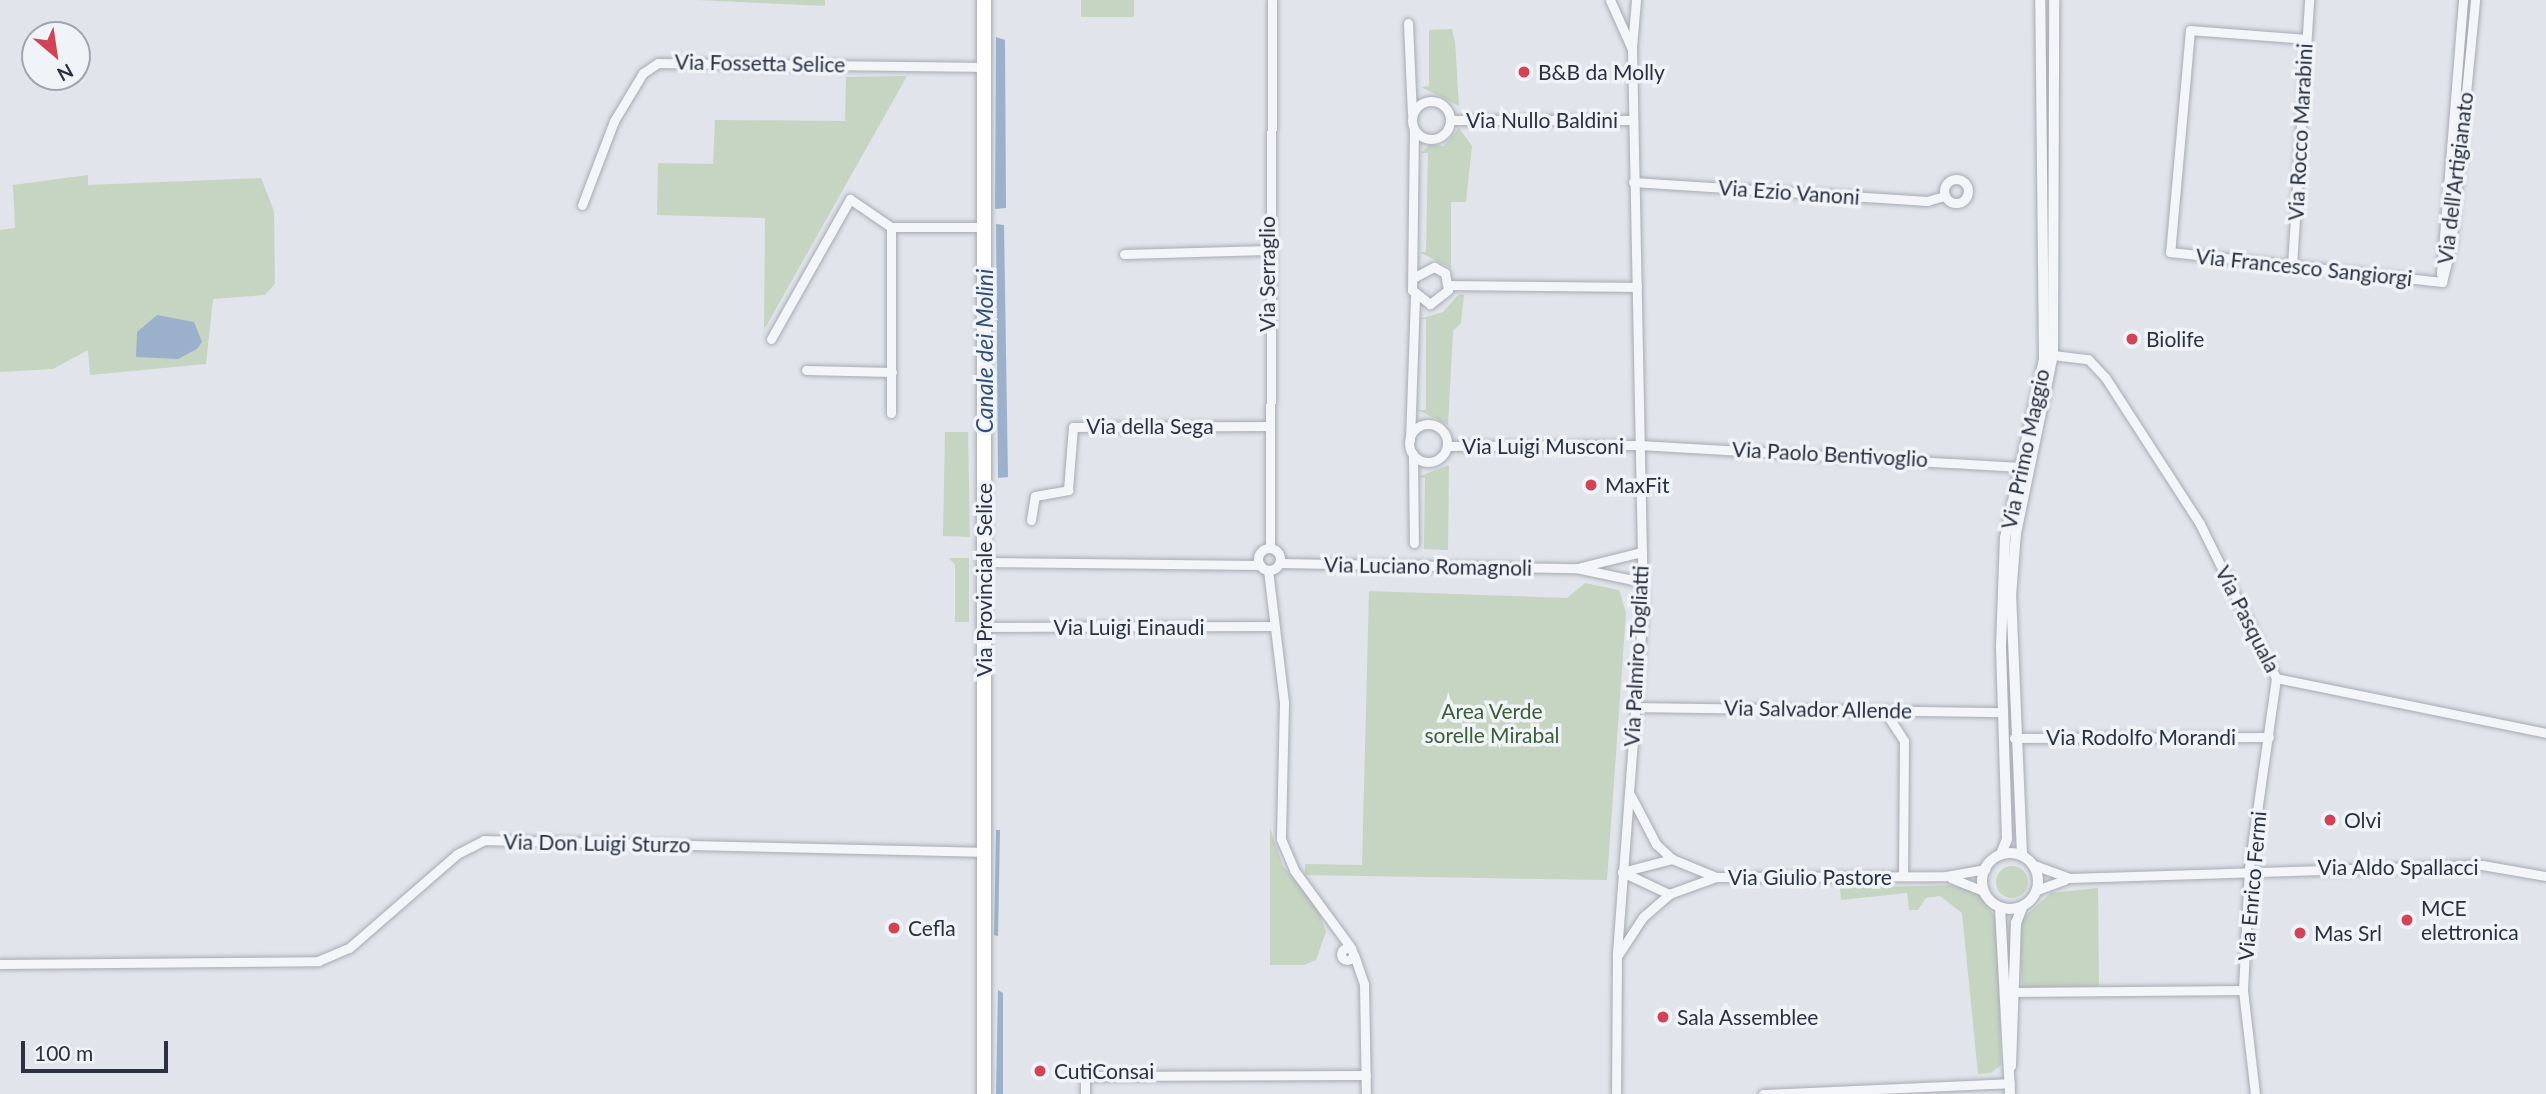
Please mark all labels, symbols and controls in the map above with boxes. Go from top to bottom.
north arrow [21,21,91,91]
street label: Via Rocco Marabini [2283,43,2317,221]
street label: Via Fossetta Selice [674,49,846,77]
text: N [53,59,77,87]
place label: B&B da Molly [1538,59,1665,85]
marker: B&B da Molly [1516,64,1532,80]
street label: Via dell'Artigianato [2432,90,2478,266]
street label: Via Nullo Baldini [1466,107,1618,133]
street label: Via Ezio Vanoni [1717,174,1861,210]
street label: Via Serraglio [1254,216,1280,332]
street label: Via Francesco Sangiorgi [2195,243,2413,291]
water label: Canale dei Molini [970,269,998,433]
place label: Biolife [2146,326,2204,352]
marker: Biolife [2124,331,2140,347]
street label: Via Primo Maggio [1996,367,2054,531]
street label: Via della Sega [1086,413,1214,439]
street label: Via Luigi Musconi [1462,433,1624,459]
street label: Via Paolo Bentivoglio [1731,436,1929,472]
place label: MaxFit [1605,472,1669,498]
marker: MaxFit [1583,477,1599,493]
street label: Via Provinciale Selice [971,483,997,677]
street label: Via Luciano Romagnoli [1324,552,1532,580]
street label: Via Pasquala [2210,562,2286,676]
street label: Via Palmiro Togliatti [1619,564,1653,748]
street label: Via Luigi Einaudi [1053,614,1205,640]
street label: Via Salvador Allende [1723,695,1913,723]
park label: Area Verde sorelle Mirabal [1424,698,1560,748]
street label: Via Rodolfo Morandi [2046,724,2236,750]
place label: Olvi [2344,807,2381,833]
street label: Via Enrico Fermi [2233,810,2271,962]
marker: Olvi [2322,812,2338,828]
street label: Via Don Luigi Sturzo [503,829,691,857]
street label: Via Aldo Spallacci [2317,854,2479,880]
street label: Via Giulio Pastore [1728,864,1892,890]
place label: MCE elettronica [2421,895,2519,945]
marker: MCE elettronica [2399,912,2415,928]
place label: Cefla [908,915,956,941]
marker: Cefla [886,920,902,936]
place label: Mas Srl [2314,920,2382,946]
marker: Mas Srl [2292,925,2308,941]
place label: Sala Assemblee [1677,1004,1819,1030]
marker: Sala Assemblee [1655,1009,1671,1025]
scale bar [24,1028,172,1072]
text: 100 m [34,1040,93,1065]
place label: CutiConsai [1054,1058,1154,1084]
marker: CutiConsai [1032,1063,1048,1079]

